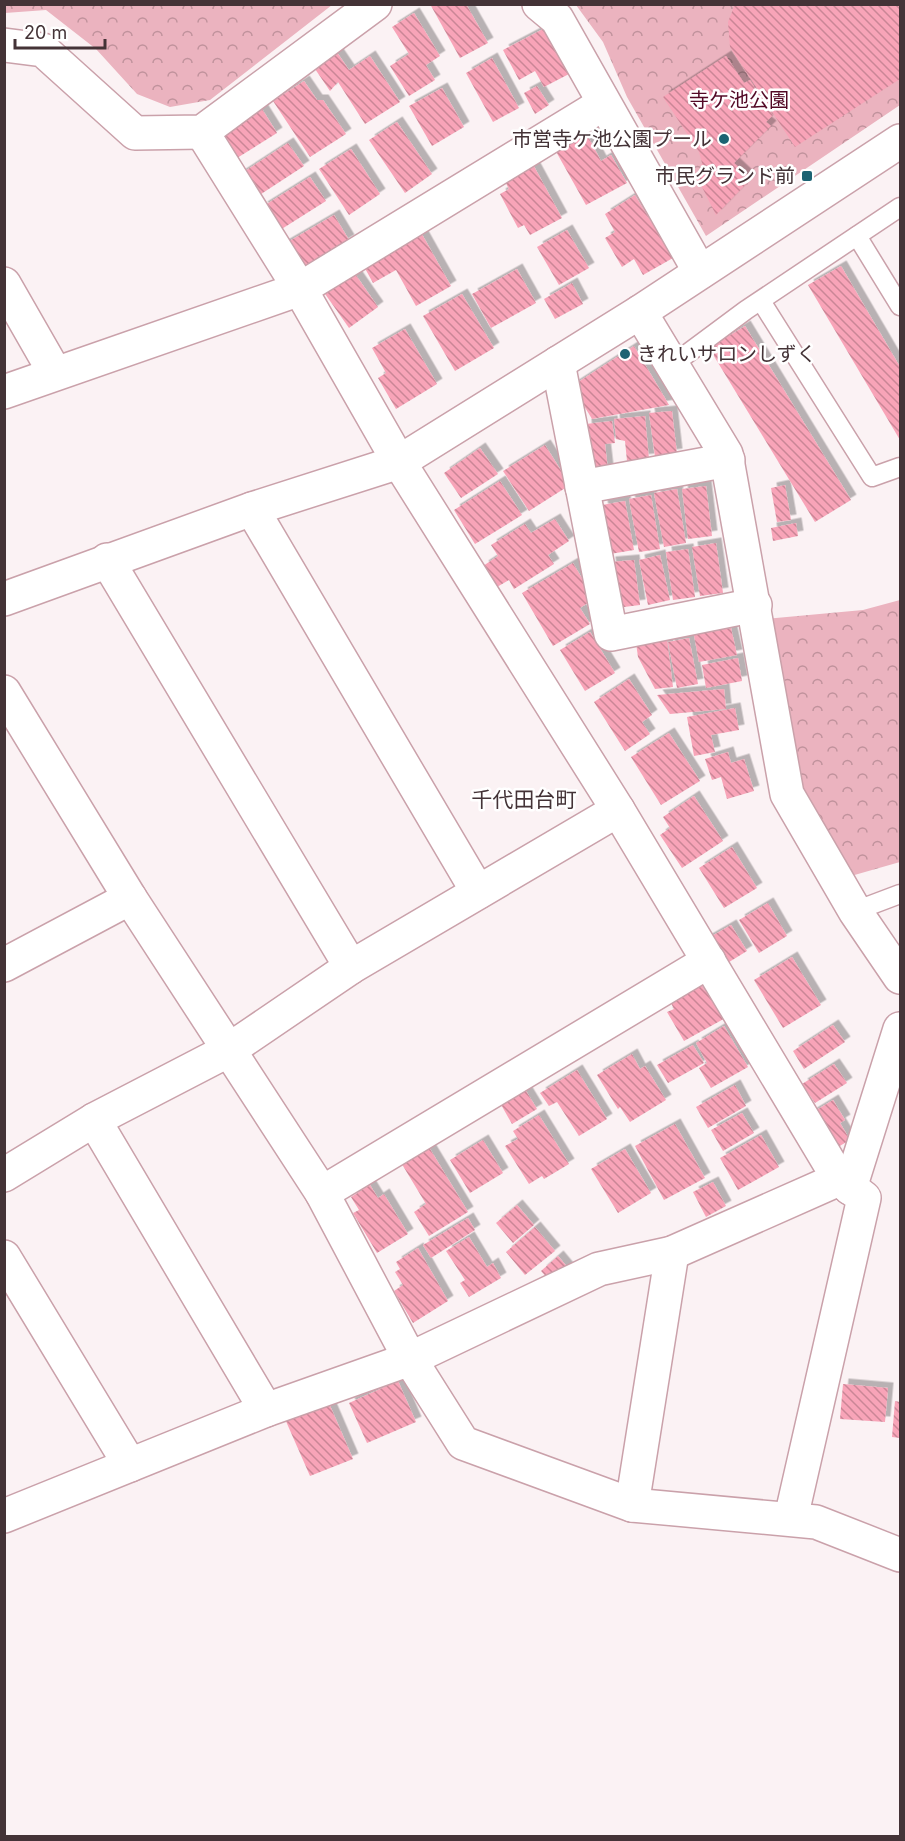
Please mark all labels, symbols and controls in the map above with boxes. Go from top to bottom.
scale bar [15,12,105,50]
text: 20 m [24,22,67,43]
park label: 寺ケ池公園 [689,88,789,112]
place label: 市営寺ケ池公園プール [512,127,712,151]
marker: 市営寺ケ池公園プール [717,132,731,146]
place label: 市民グランド前 [655,164,795,188]
marker: 市民グランド前 [800,169,814,183]
place label: きれいサロンしずく [637,342,817,366]
marker: きれいサロンしずく [618,347,632,361]
district label: 千代田台町 [472,787,577,812]

